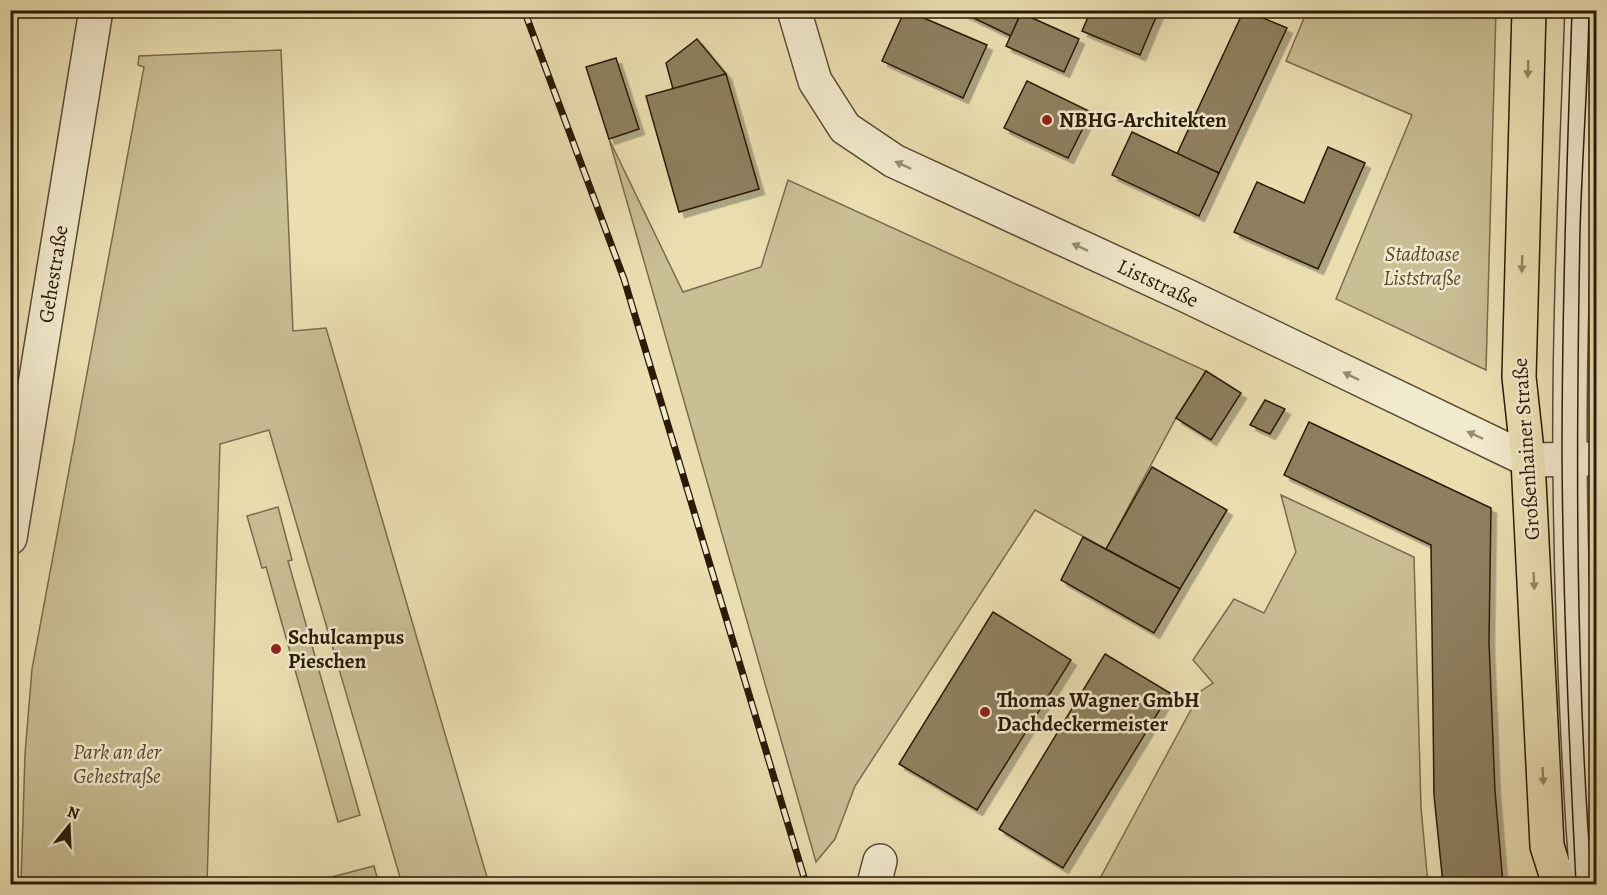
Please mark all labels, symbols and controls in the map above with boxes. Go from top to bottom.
one-way arrow [1523,59,1532,78]
place label: NBHG-Architekten [1059,106,1227,134]
marker: NBHG-Architekten [1040,113,1054,127]
one-way arrow [895,161,912,170]
street label: Gehestraße [31,223,75,325]
park label: Stadtoase Liststraße [1383,240,1461,292]
one-way arrow [1072,242,1089,251]
street label: Liststraße [1113,252,1203,314]
one-way arrow [1517,254,1527,273]
street label: Großenhainer Straße [1506,357,1546,541]
one-way arrow [1343,371,1360,381]
one-way arrow [1466,430,1484,440]
one-way arrow [1530,572,1539,591]
place label: Schulcampus Pieschen [288,623,404,675]
marker: Schulcampus Pieschen [269,642,283,656]
place label: Thomas Wagner GmbH Dachdeckermeister [997,686,1200,738]
marker: Thomas Wagner GmbH Dachdeckermeister [978,705,992,719]
park label: Park an der Gehestraße [73,738,162,790]
one-way arrow [1539,767,1548,786]
north arrow [39,796,99,856]
text: N [64,800,83,825]

